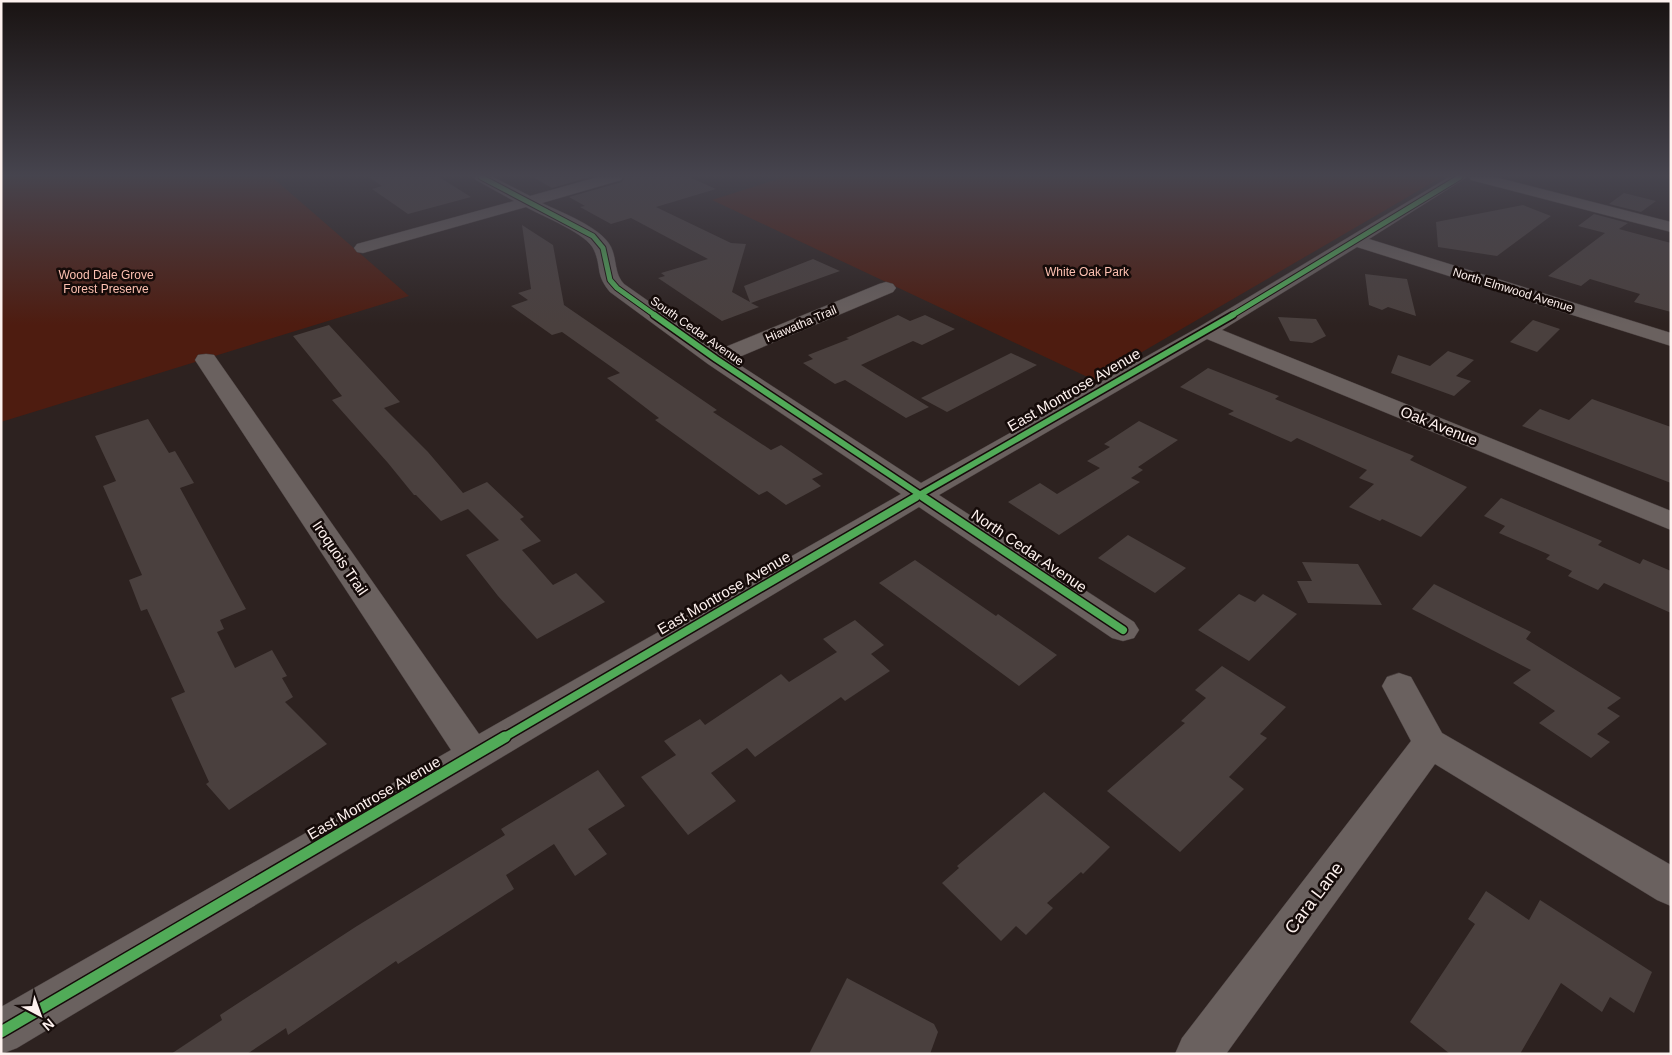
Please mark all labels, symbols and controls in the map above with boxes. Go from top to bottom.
park label: White Oak Park [1045,265,1130,279]
street label: North Elmwood Avenue [1451,265,1575,315]
park label: Wood Dale Grove Forest Preserve [58,268,154,296]
street label: South Cedar Avenue [648,294,747,369]
street label: Hiawatha Trail [763,303,839,345]
street label: East Montrose Avenue [1004,345,1143,435]
street label: Oak Avenue [1398,402,1480,449]
street label: North Cedar Avenue [968,506,1090,596]
street label: Iroquois Trail [309,517,371,598]
street label: East Montrose Avenue [654,548,793,638]
street label: East Montrose Avenue [304,753,443,843]
street label: Cara Lane [1281,858,1347,938]
north arrow [15,990,65,1040]
text: N [39,1015,58,1034]

